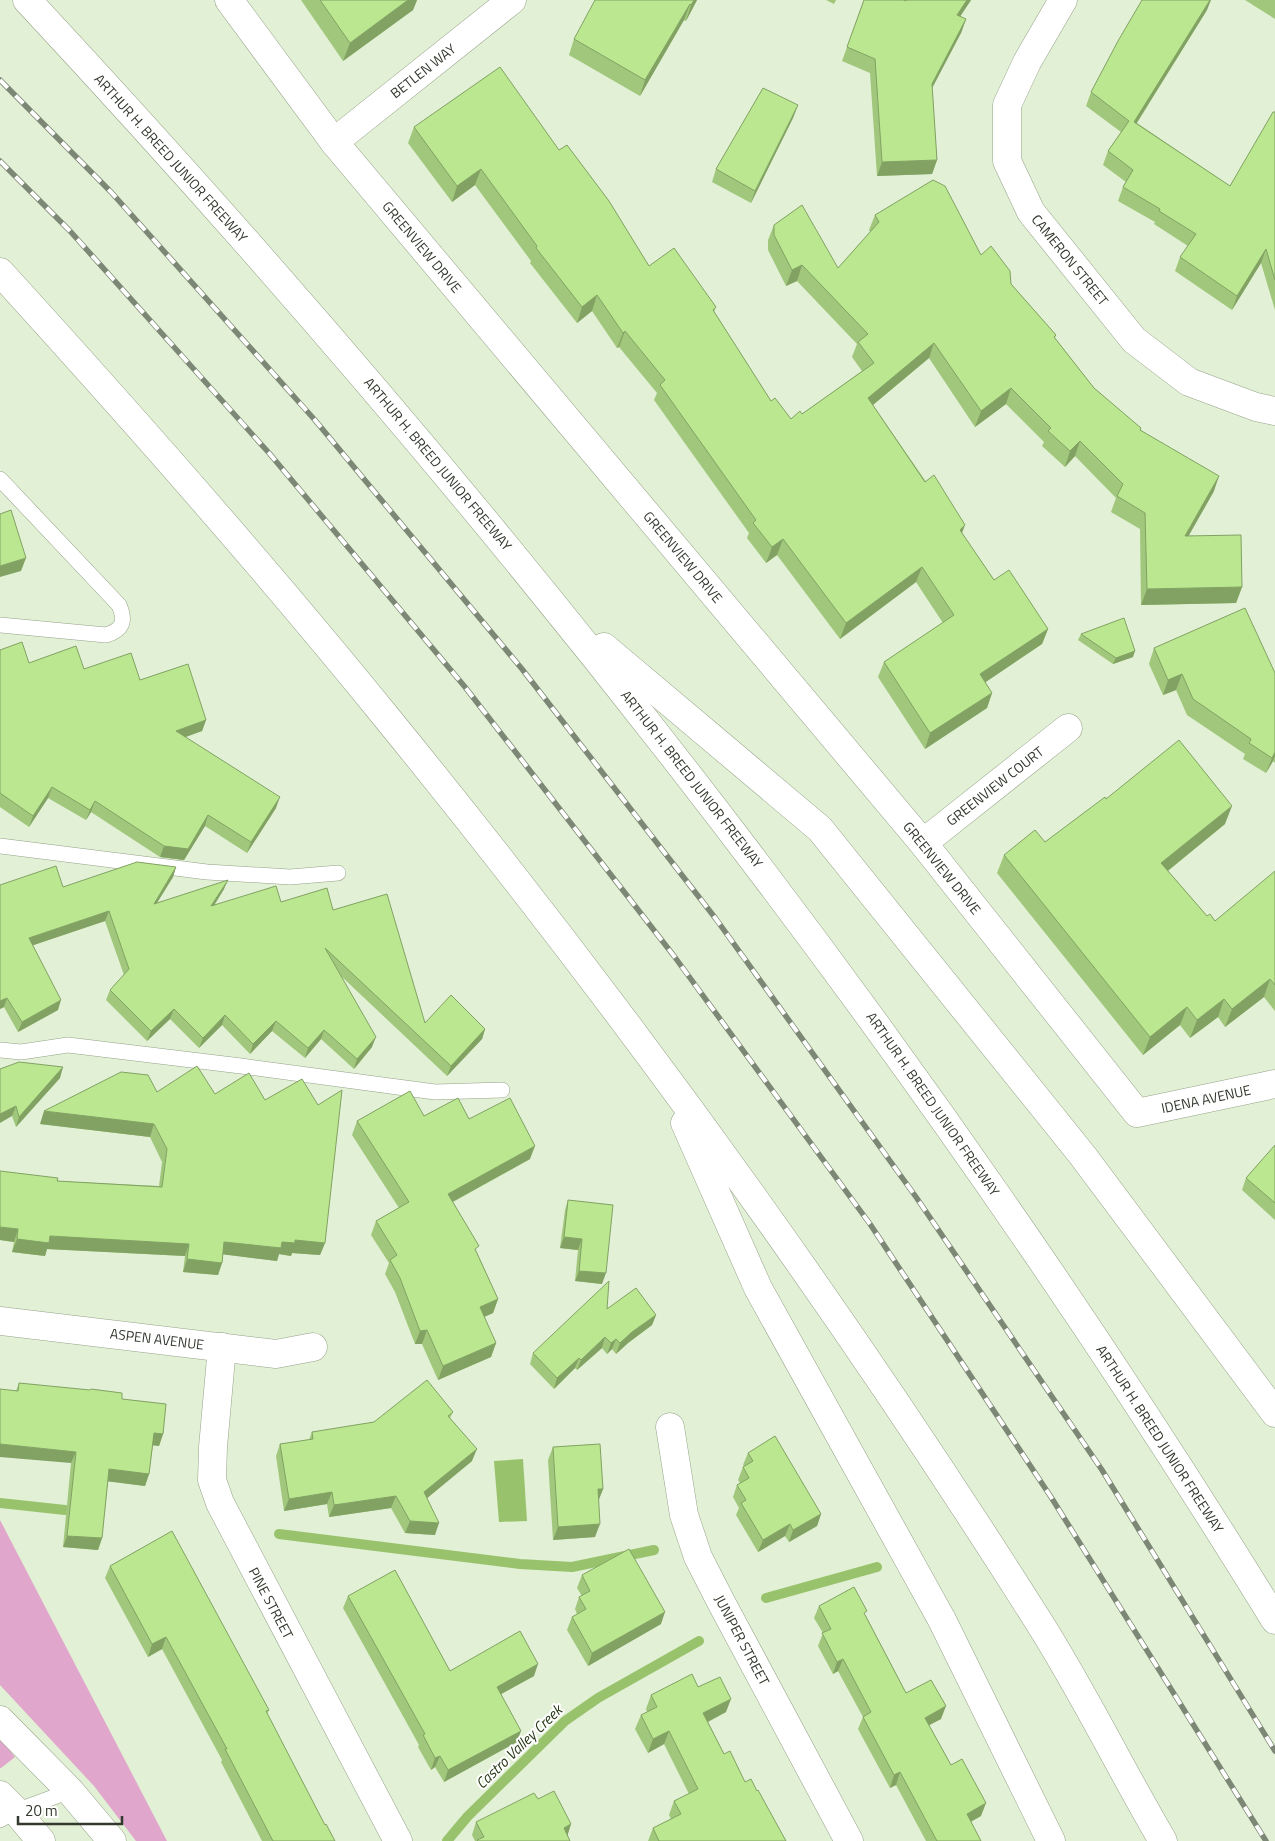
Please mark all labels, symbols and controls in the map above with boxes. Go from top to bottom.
street label: BETLEN WAY [385,38,460,103]
street label: ARTHUR H. BREED JUNIOR FREEWAY [90,69,253,247]
street label: GREENVIEW DRIVE [378,196,467,297]
street label: CAMERON STREET [1027,209,1114,310]
street label: ARTHUR H. BREED JUNIOR FREEWAY [359,372,518,555]
street label: GREENVIEW DRIVE [639,506,728,607]
street label: ARTHUR H. BREED JUNIOR FREEWAY [616,685,769,872]
street label: GREENVIEW COURT [942,740,1048,830]
street label: GREENVIEW DRIVE [898,817,987,919]
street label: ARTHUR H. BREED JUNIOR FREEWAY [862,1007,1005,1200]
street label: IDENA AVENUE [1159,1079,1253,1118]
street label: ASPEN AVENUE [109,1322,205,1355]
street label: ARTHUR H. BREED JUNIOR FREEWAY [1092,1341,1230,1537]
street label: PINE STREET [244,1563,299,1643]
street label: JUNIPER STREET [710,1591,776,1689]
water label: Castro Valley Creek [470,1698,569,1794]
scale bar [18,1794,121,1826]
text: 20 m [25,1799,58,1822]

